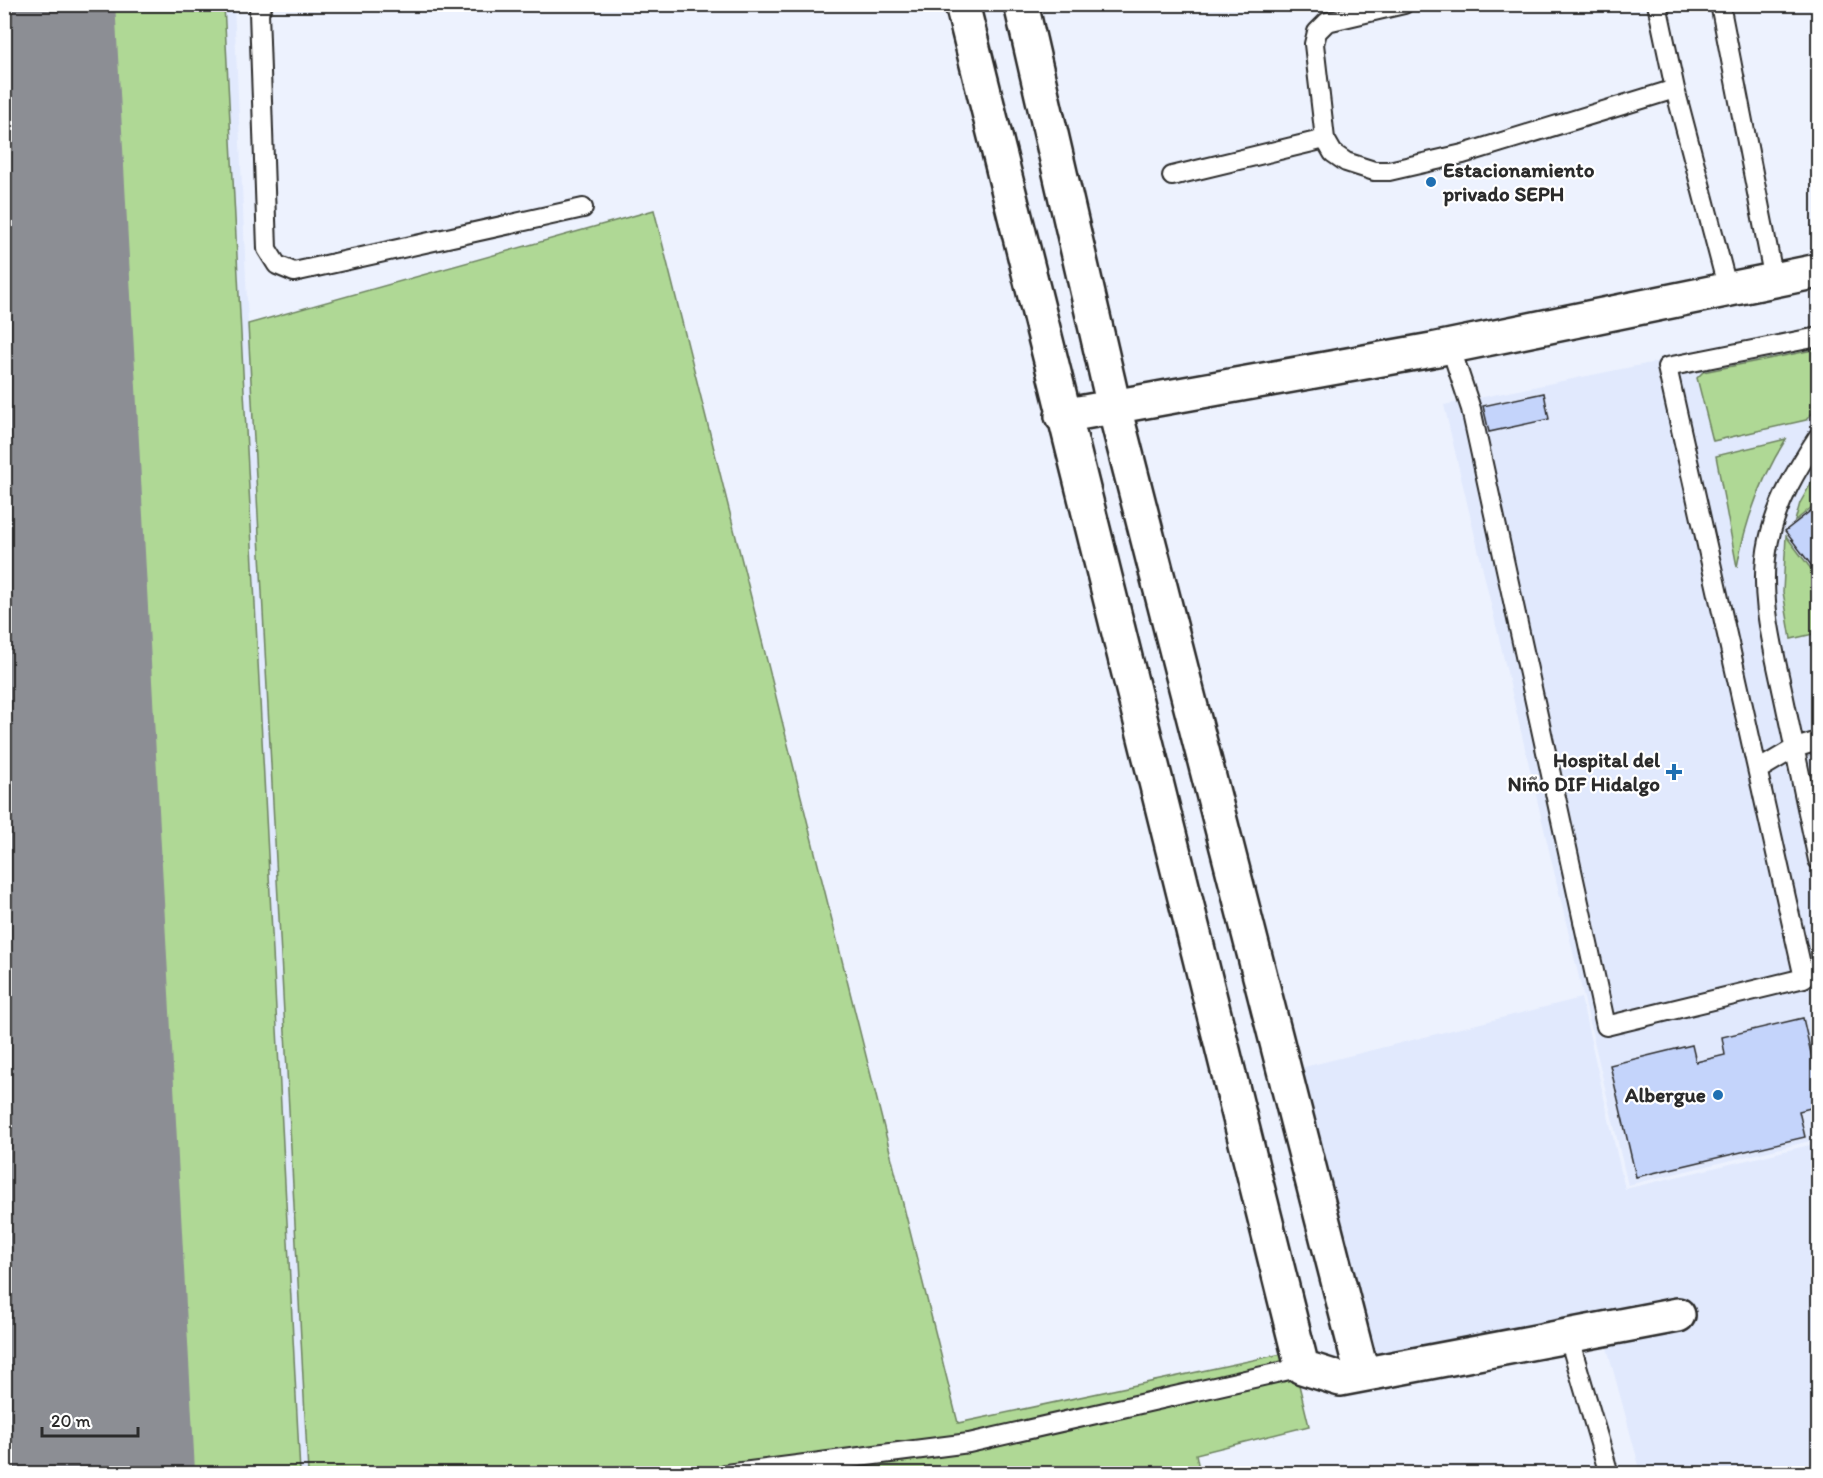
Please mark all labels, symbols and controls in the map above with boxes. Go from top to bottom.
place label: Estacionamiento privado SEPH [1442,157,1595,207]
marker: Estacionamiento privado SEPH [1424,175,1438,189]
place label: Hospital del Niño DIF Hidalgo [1507,747,1661,797]
marker: Hospital del Niño DIF Hidalgo [1665,763,1683,781]
place label: Albergue [1624,1082,1706,1108]
marker: Albergue [1711,1088,1725,1102]
scale bar [42,1400,138,1438]
text: 20 m [51,1410,91,1432]

